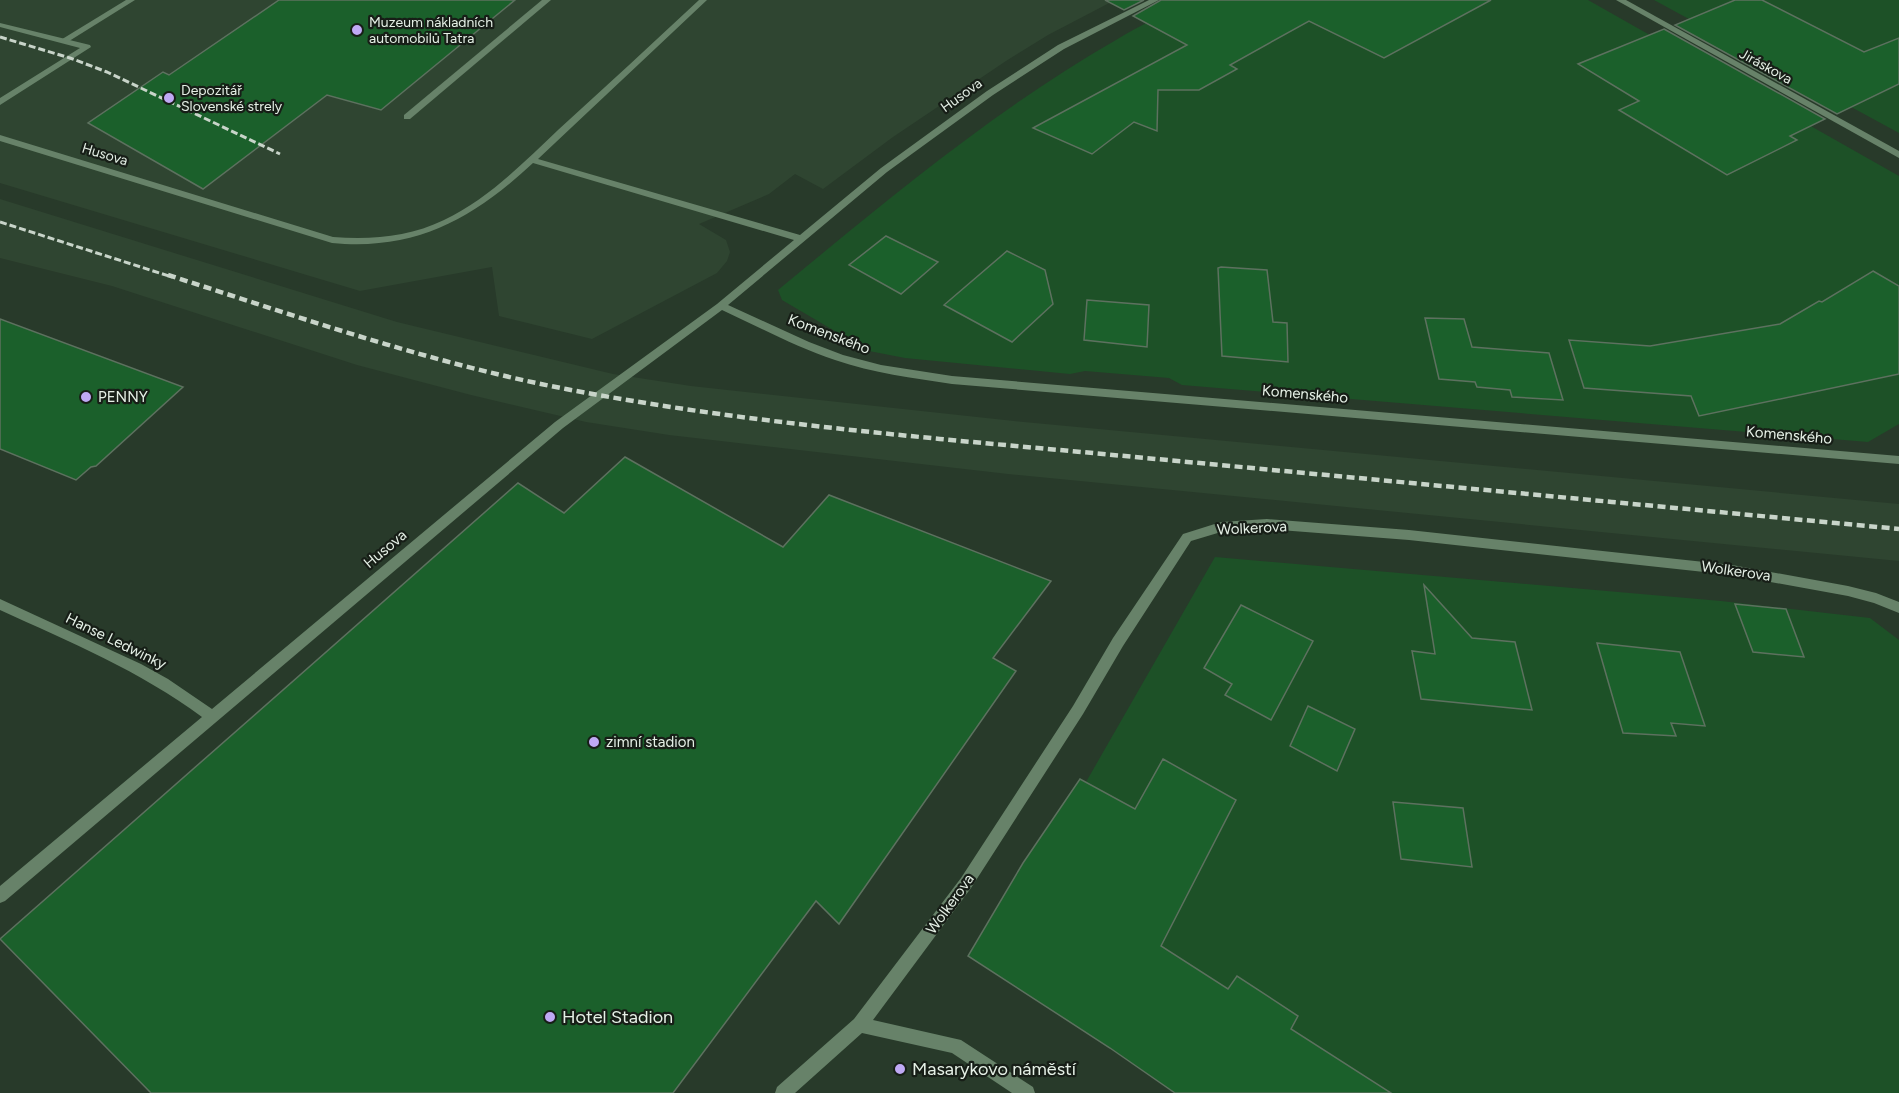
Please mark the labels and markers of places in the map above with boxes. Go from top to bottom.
place label: Muzeum nákladních automobilů Tatra [369,14,493,47]
marker: Muzeum nákladních automobilů Tatra [350,23,364,37]
place label: Depozitář Slovenské strely [181,82,283,115]
marker: Depozitář Slovenské strely [162,91,176,105]
place label: PENNY [98,388,148,406]
marker: PENNY [79,390,93,404]
place label: zimní stadion [606,733,695,751]
marker: zimní stadion [587,735,601,749]
place label: Hotel Stadion [562,1006,673,1028]
marker: Hotel Stadion [543,1010,557,1024]
place label: Masarykovo náměstí [912,1058,1077,1080]
marker: Masarykovo náměstí [893,1062,907,1076]

